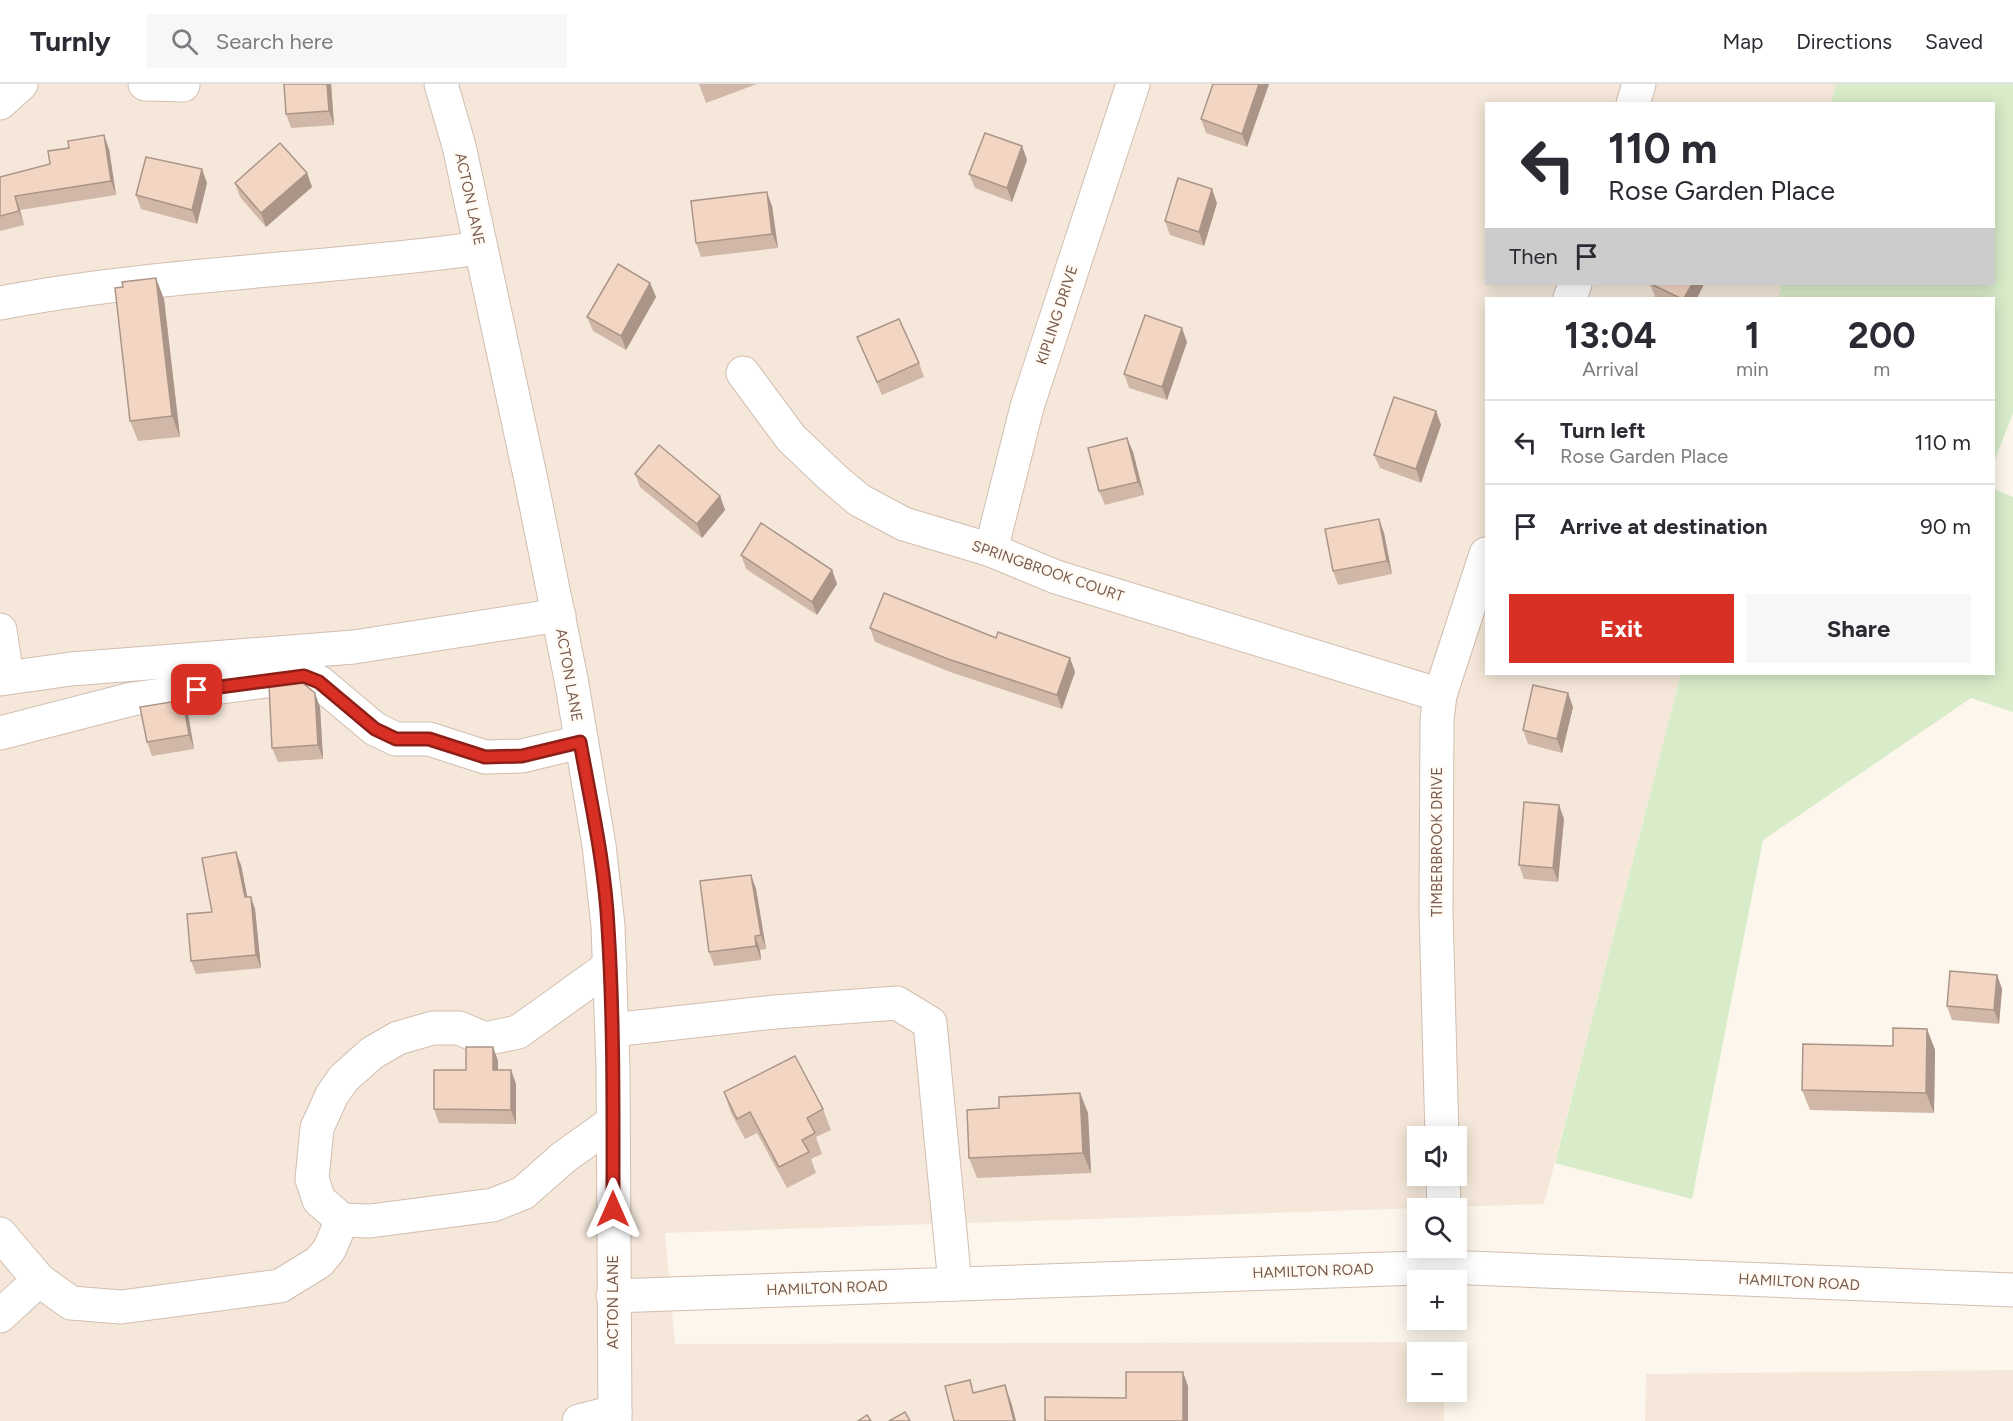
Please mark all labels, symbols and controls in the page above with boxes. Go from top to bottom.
search box [147,14,567,68]
text: Turnly [30,24,111,58]
icon: search [168,25,201,58]
text: Search here [216,28,333,55]
text: Map [1722,29,1763,54]
text: Directions [1796,29,1892,54]
text: Saved [1925,29,1983,54]
text: 110 m [1608,123,1717,174]
icon: left [1509,126,1587,204]
street label: ACTON LANE [451,151,489,247]
text: Rose Garden Place [1608,174,1835,207]
icon: arrive [1570,240,1603,273]
text: Then [1509,243,1558,270]
street label: KIPLING DRIVE [1032,263,1082,367]
text: 13:04 [1564,314,1657,357]
text: 1 [1745,314,1760,357]
text: 200 [1848,314,1916,357]
text: Arrival [1582,357,1639,381]
text: min [1736,357,1769,381]
text: m [1873,357,1890,381]
text: Turn left [1560,417,1646,444]
icon: left [1509,426,1542,459]
text: 110 m [1915,429,1971,456]
text: Rose Garden Place [1560,444,1728,468]
icon: arrive [1509,510,1542,543]
text: Arrive at destination [1560,513,1768,540]
text: 90 m [1920,513,1971,540]
street label: SPRINGBROOK COURT [970,536,1127,606]
button: Exit [1509,594,1734,663]
button: Share [1746,594,1971,663]
street label: ACTON LANE [552,627,586,723]
pin [171,664,222,715]
icon: arrive [180,673,213,706]
street label: TIMBERBROOK DRIVE [1428,767,1446,917]
map controls [1407,1126,1467,1402]
button: sound [1407,1126,1467,1186]
position arrow [581,1177,645,1241]
button: search [1407,1198,1467,1258]
street label: ACTON LANE [604,1255,622,1349]
street label: HAMILTON ROAD [1252,1260,1374,1282]
button: + [1407,1270,1467,1330]
street label: HAMILTON ROAD [1738,1270,1860,1294]
street label: HAMILTON ROAD [766,1277,888,1299]
button: − [1407,1342,1467,1402]

